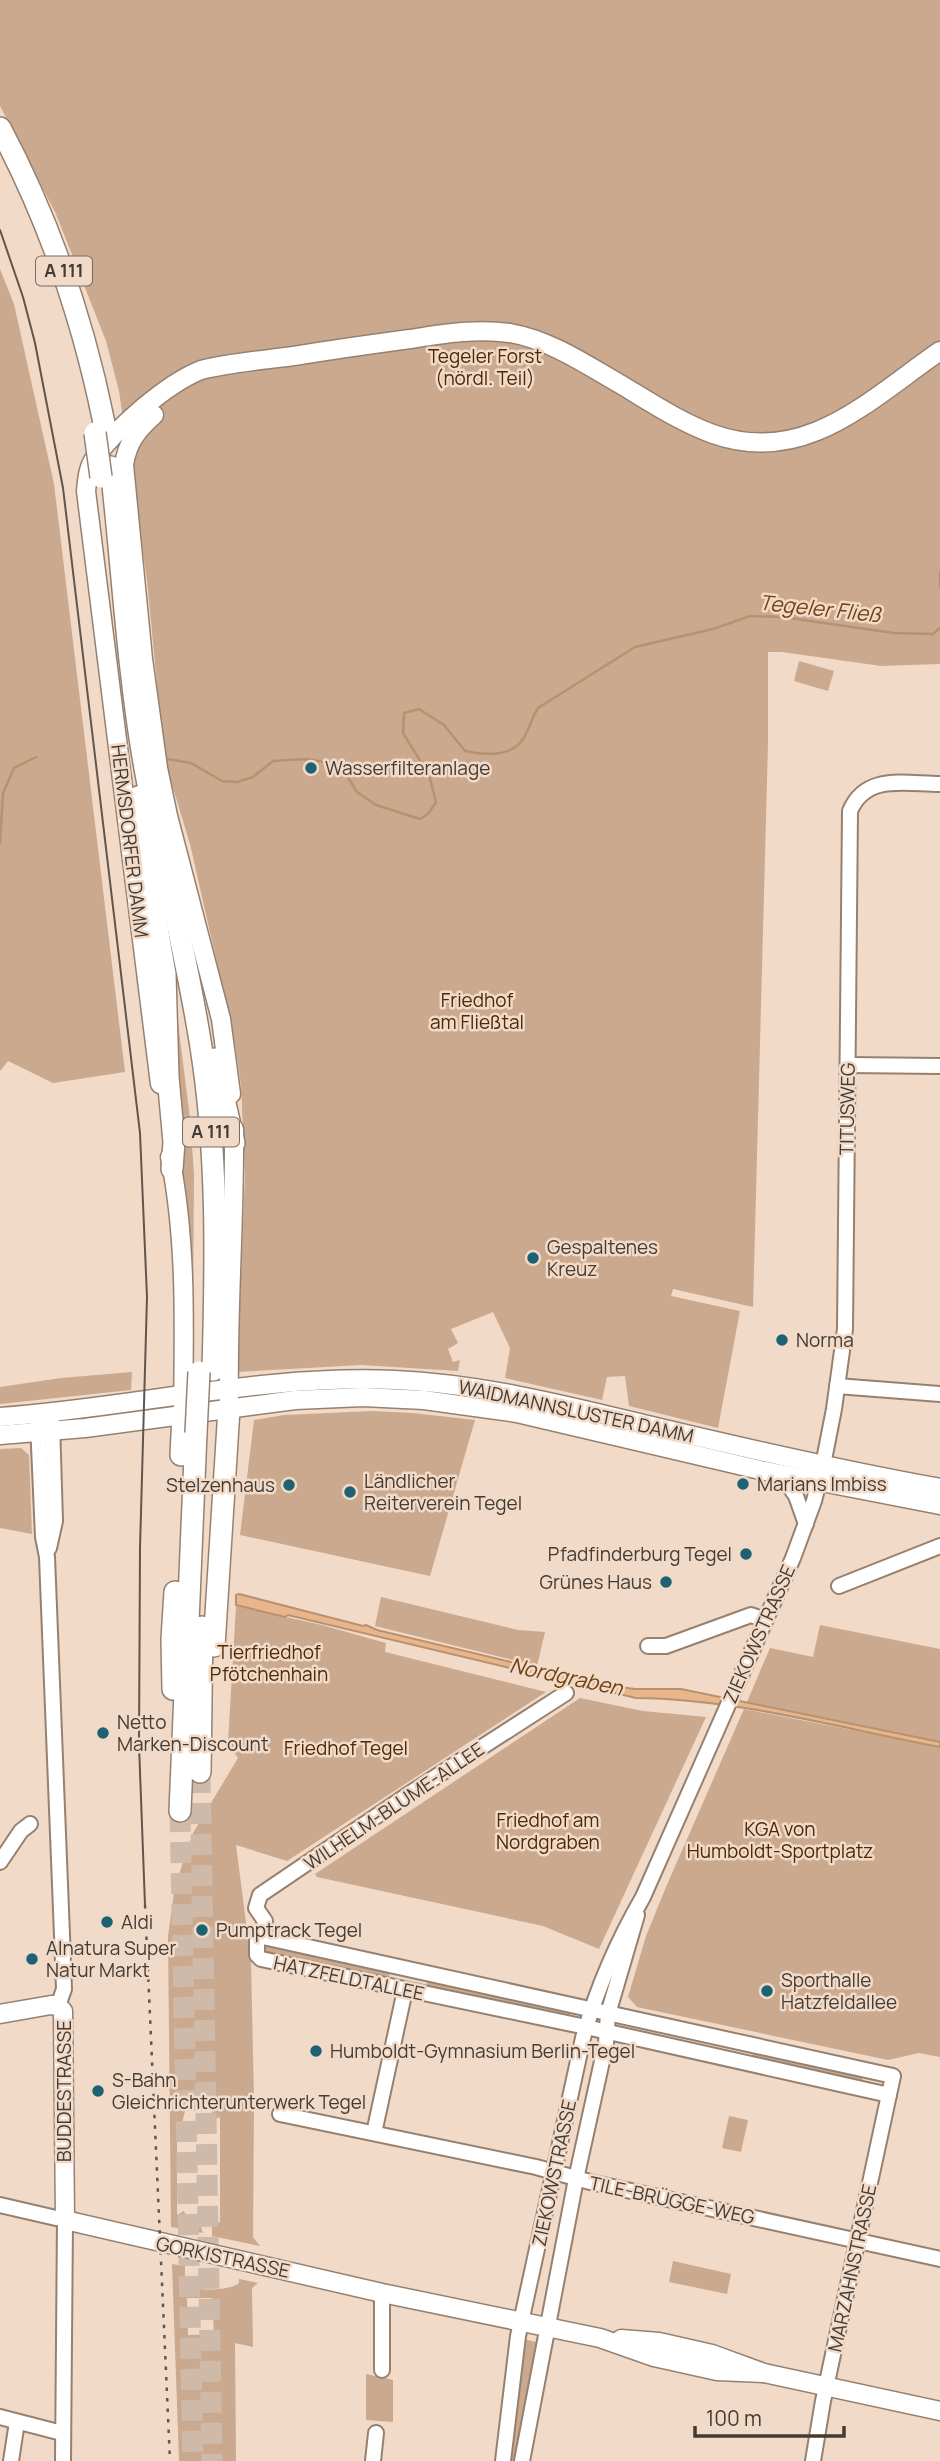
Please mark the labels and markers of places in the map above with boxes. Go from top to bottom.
place label: Wasserfilteranlage [325,755,490,781]
marker: Wasserfilteranlage [303,760,319,776]
place label: Gespaltenes Kreuz [547,1234,658,1282]
marker: Gespaltenes Kreuz [525,1250,541,1266]
place label: Norma [796,1327,854,1353]
marker: Norma [774,1332,790,1348]
place label: Ländlicher Reiterverein Tegel [364,1468,522,1516]
place label: Marians Imbiss [757,1471,887,1497]
place label: Stelzenhaus [166,1472,275,1498]
marker: Marians Imbiss [735,1476,751,1492]
marker: Stelzenhaus [281,1477,297,1493]
marker: Ländlicher Reiterverein Tegel [342,1484,358,1500]
place label: Pfadfinderburg Tegel [548,1541,732,1567]
marker: Pfadfinderburg Tegel [738,1546,754,1562]
place label: Grünes Haus [540,1569,652,1595]
marker: Grünes Haus [658,1574,674,1590]
place label: Netto Marken-Discount [117,1709,269,1757]
marker: Netto Marken-Discount [95,1725,111,1741]
place label: Aldi [121,1909,153,1935]
marker: Aldi [99,1914,115,1930]
place label: Pumptrack Tegel [216,1917,362,1943]
marker: Pumptrack Tegel [194,1922,210,1938]
place label: Alnatura Super Natur Markt [46,1935,176,1983]
marker: Alnatura Super Natur Markt [24,1951,40,1967]
place label: Sporthalle Hatzfeldallee [781,1967,897,2015]
marker: Sporthalle Hatzfeldallee [759,1983,775,1999]
place label: Humboldt-Gymnasium Berlin-Tegel [330,2038,635,2064]
marker: Humboldt-Gymnasium Berlin-Tegel [308,2043,324,2059]
place label: S-Bahn Gleichrichterunterwerk Tegel [112,2067,366,2115]
marker: S-Bahn Gleichrichterunterwerk Tegel [90,2083,106,2099]

